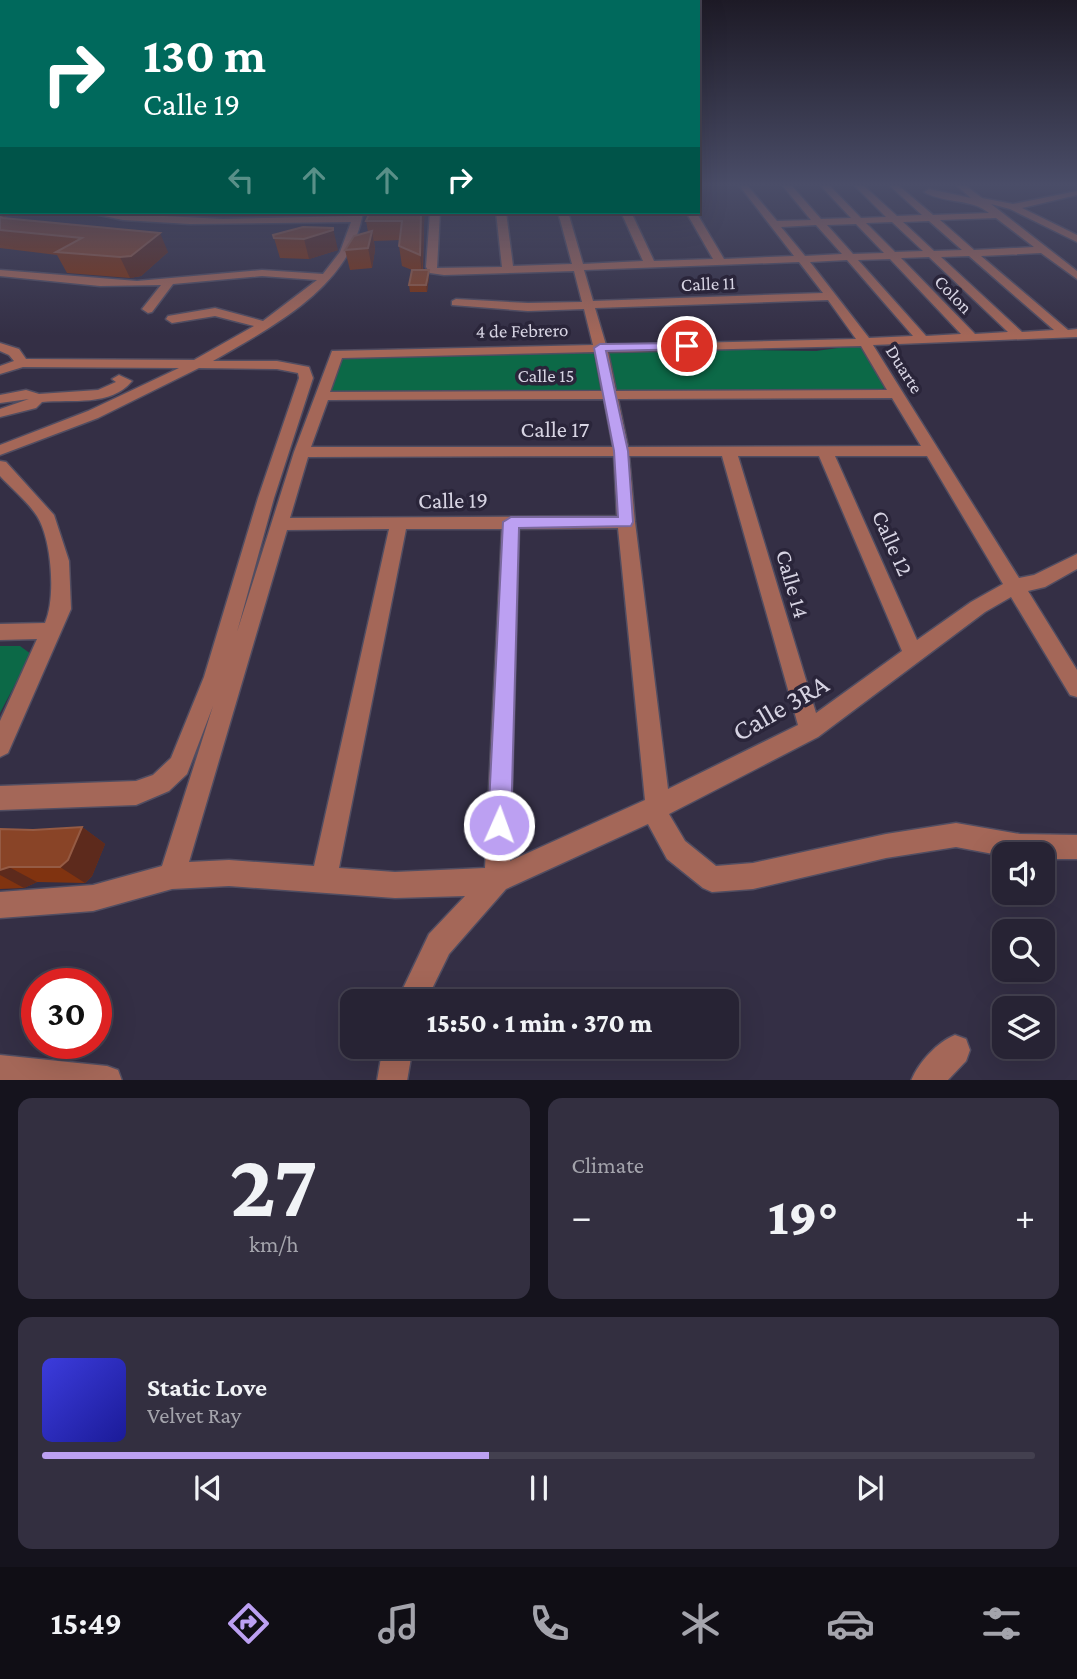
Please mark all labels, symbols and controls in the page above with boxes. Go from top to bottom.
icon: right [28,28,119,119]
text: 130 m [143,28,266,83]
text: Calle 19 [143,86,240,122]
icon: left [222,161,260,199]
icon: ahead [295,161,333,199]
icon: ahead [368,161,406,199]
icon: right [441,161,479,199]
street label: Colon [930,271,977,318]
street label: Calle 11 [680,272,736,295]
pin [657,316,717,376]
street label: 4 de Febrero [476,319,568,342]
icon: arrive [668,327,706,365]
street label: Duarte [882,341,927,397]
street label: Calle 15 [517,365,575,386]
street label: Calle 17 [521,416,590,442]
street label: Calle 19 [418,486,488,514]
street label: Calle 12 [867,506,919,580]
street label: Calle 14 [771,547,815,621]
street label: Calle 3RA [727,668,834,747]
position arrow [462,788,536,862]
map controls [992,842,1055,1059]
button: sound [992,842,1055,905]
button: search [992,919,1055,982]
speed limit sign: 30 [21,968,112,1059]
button: layers [992,996,1055,1059]
text: 15:50 · 1 min · 370 m [427,1009,652,1038]
text: 27 [230,1134,318,1236]
text: Climate [572,1152,644,1178]
text: 19° [768,1187,838,1245]
text: − [572,1195,592,1237]
text: + [1015,1195,1035,1237]
text: km/h [249,1231,299,1257]
text: Static Love [147,1373,267,1402]
text: Velvet Ray [147,1402,241,1428]
icon: previous [189,1469,227,1507]
icon: pause [520,1469,558,1507]
icon: next [851,1469,889,1507]
icon: directions [224,1599,273,1648]
icon: music [374,1599,423,1648]
icon: phone [525,1599,574,1648]
icon: climate [676,1599,725,1648]
icon: car [826,1599,875,1648]
icon: filters [977,1599,1026,1648]
text: 15:49 [51,1605,122,1641]

